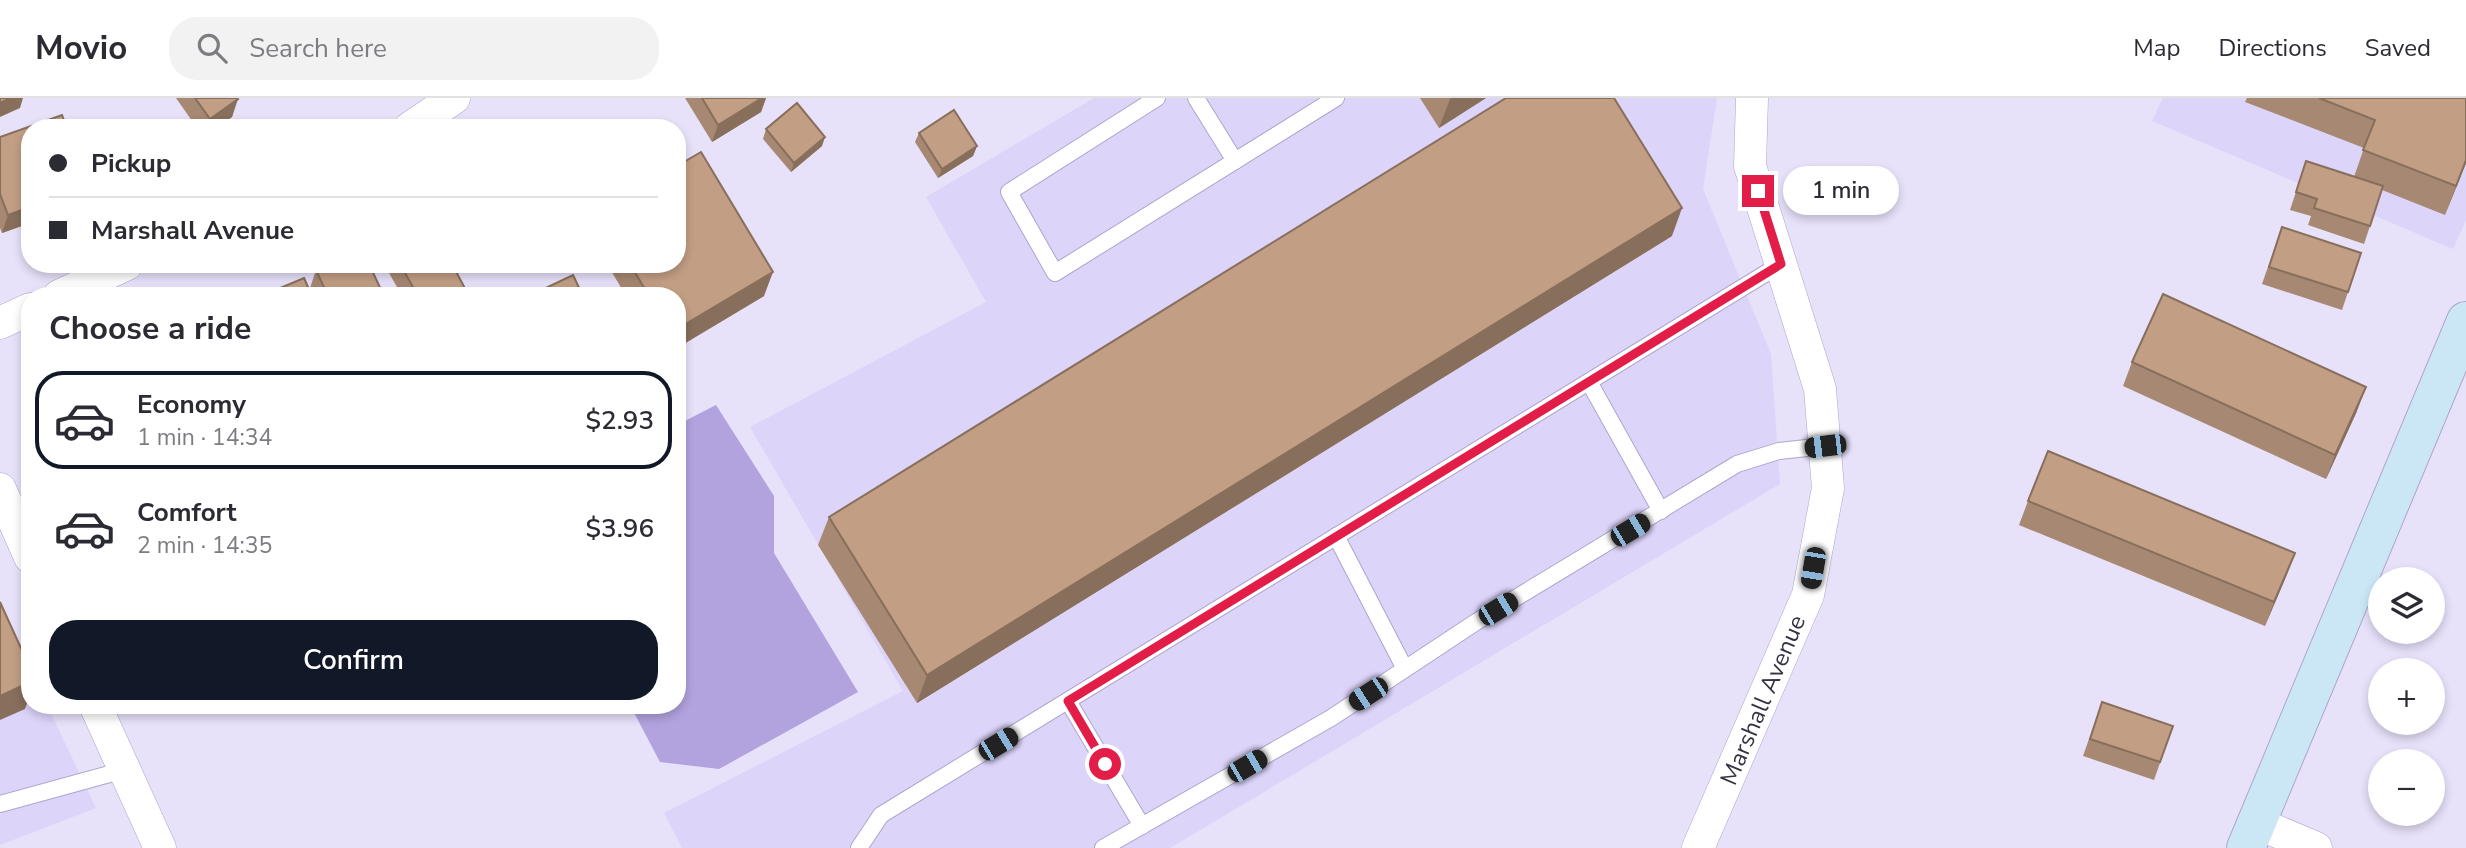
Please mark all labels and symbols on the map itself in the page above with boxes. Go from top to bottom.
callout: 1 min [1782,166,1898,216]
route end [1742,175,1774,207]
car [1803,433,1848,459]
car [1607,510,1654,550]
car [1800,545,1827,591]
car [1475,589,1522,629]
street label: Marshall Avenue [1713,610,1813,790]
car [1345,674,1392,714]
car [975,724,1022,764]
car [1224,746,1271,786]
route start [1089,748,1121,780]

